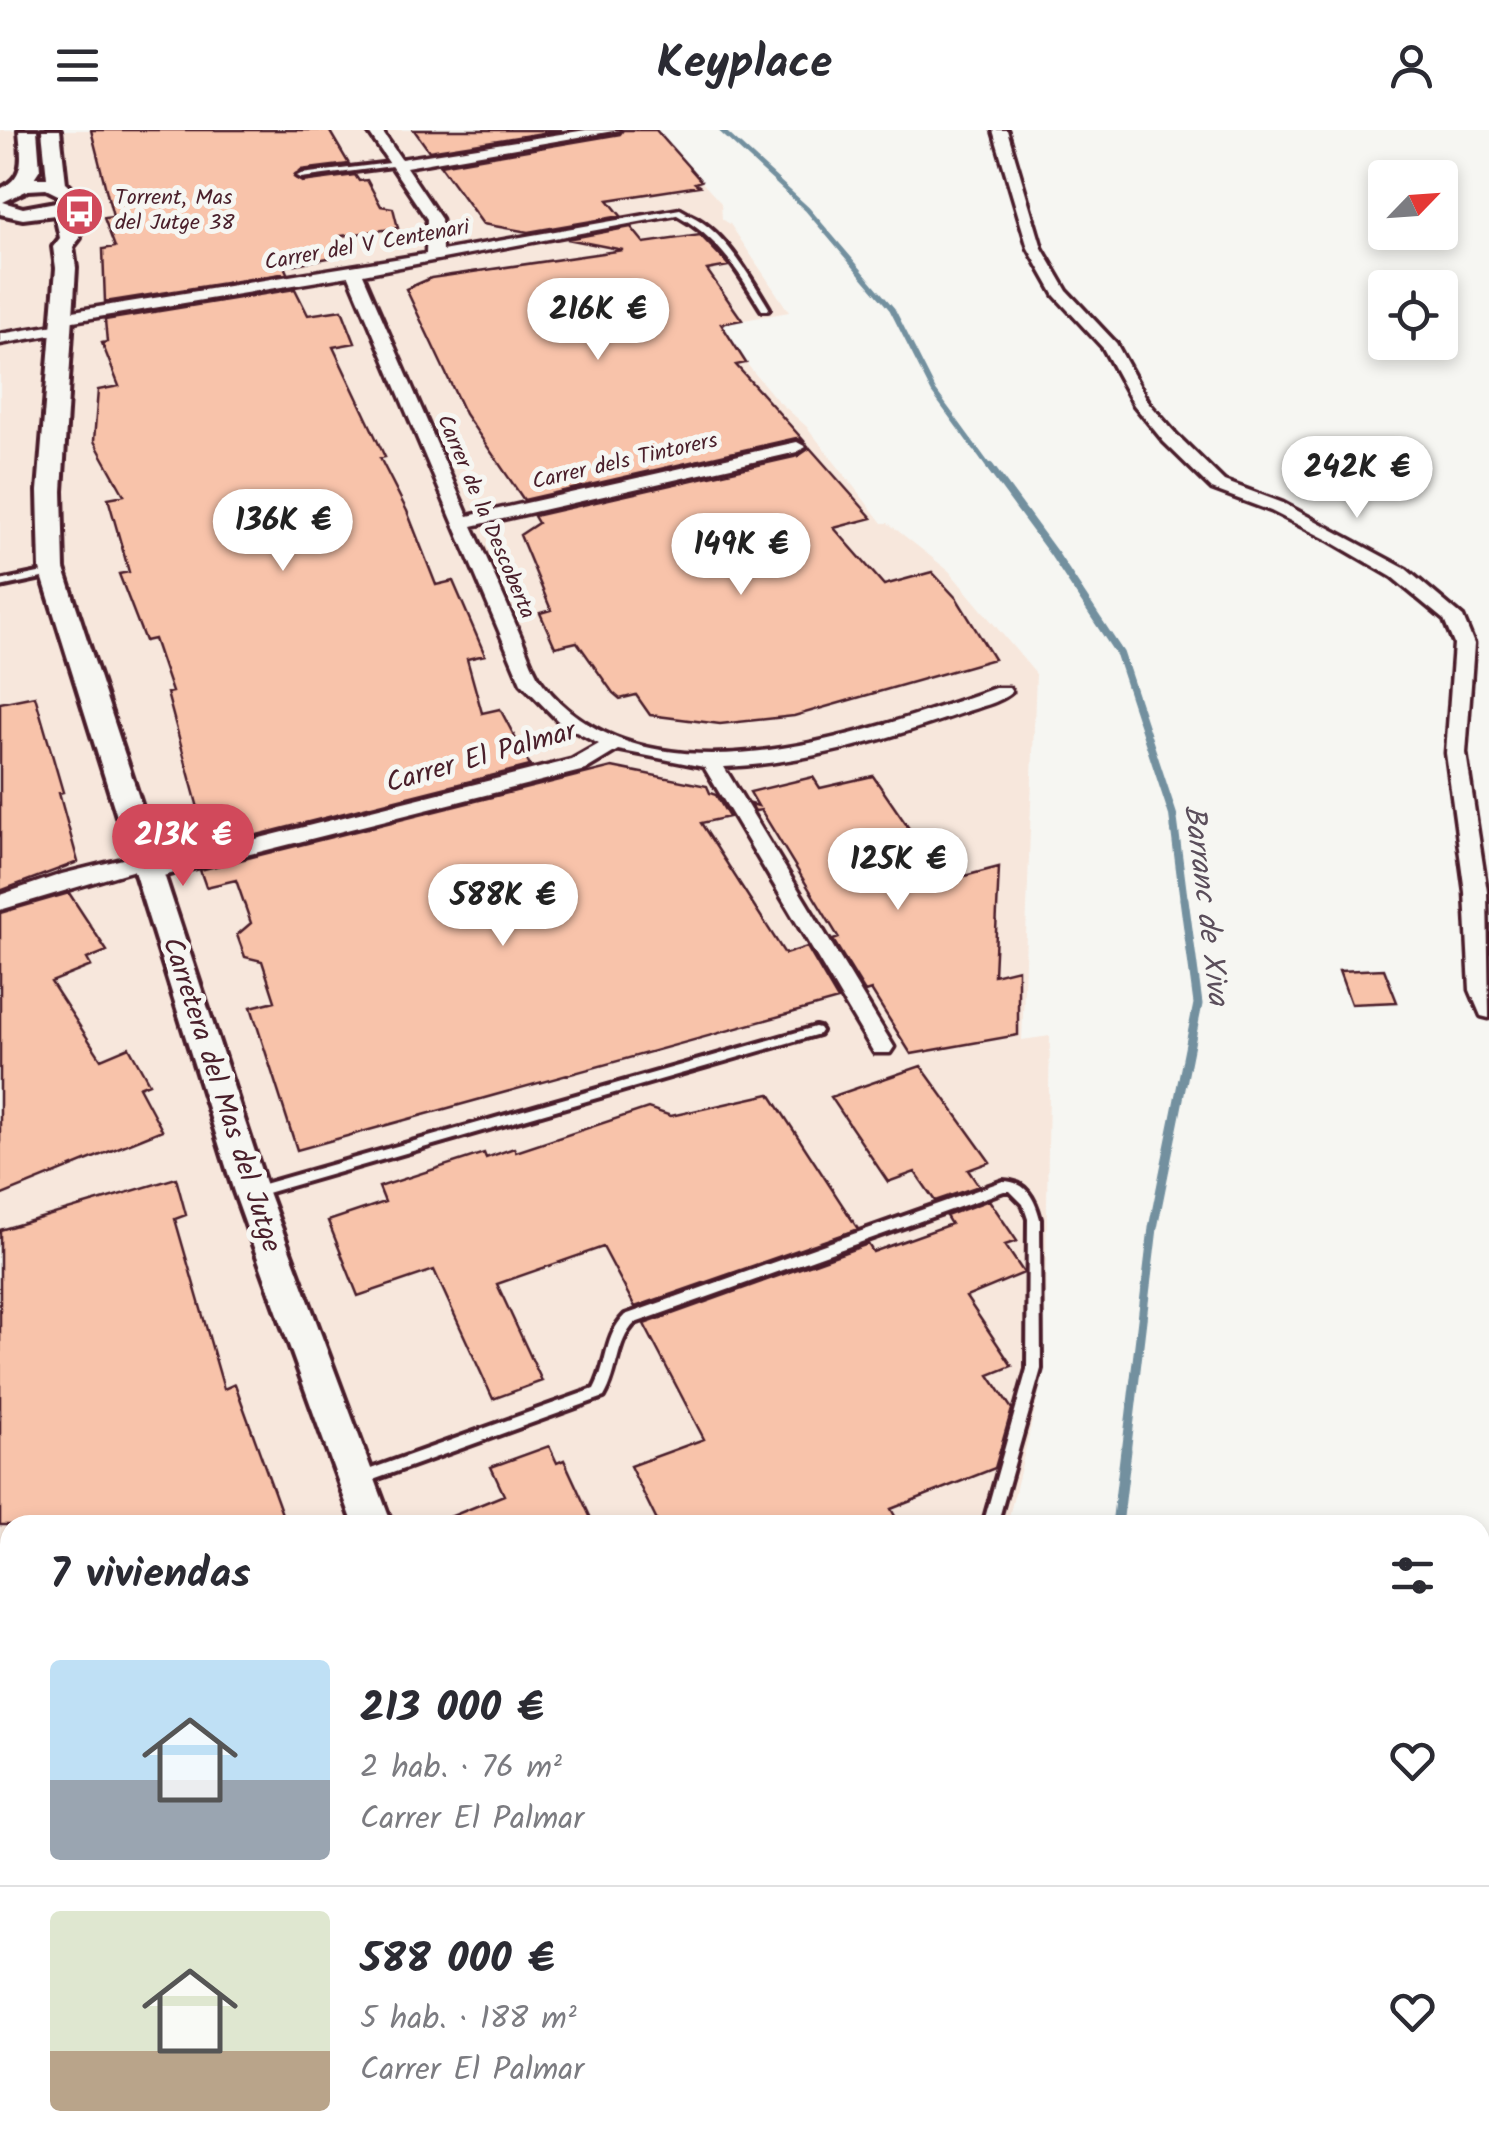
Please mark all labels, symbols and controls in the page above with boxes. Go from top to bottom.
text: Keyplace [657,29,832,101]
icon: menu [50,38,105,93]
icon: person [1384,38,1439,93]
north arrow [1368,160,1458,250]
map controls [1368,160,1458,360]
place label: Torrent, Mas del Jutge 38 [115,181,235,241]
bus stop icon: Torrent, Mas del Jutge 38 [54,185,106,237]
street label: Carrer del V Centenari [262,211,473,281]
button: locate [1368,270,1458,360]
pin: 216K € [517,278,679,363]
text: 216K € [549,285,647,336]
street label: Carrer de la Descoberta [426,409,544,625]
street label: Carrer dels Tintorers [529,423,722,500]
pin: 242K € [1276,436,1438,521]
text: 242K € [1304,443,1410,494]
pin: 136K € [202,489,364,574]
text: 136K € [235,496,331,547]
pin: 149K € [660,513,822,598]
text: 149K € [693,520,789,571]
street label: Carrer El Palmar [381,709,583,807]
water label: Barranc de Xiva [1169,802,1241,1010]
pin: 213K € [102,804,264,889]
text: 213K € [134,811,232,862]
pin: 125K € [817,828,979,913]
text: 125K € [850,835,946,886]
pin: 588K € [422,864,584,949]
text: 588K € [450,871,556,922]
street label: Carretera del Mas del Jutge [149,932,293,1259]
text: 7 viviendas [50,1542,251,1609]
icon: filters [1385,1548,1440,1603]
text: 213 000 € [360,1676,544,1743]
icon: home [130,1700,250,1820]
icon: heart [1385,1733,1440,1788]
text: 2 hab. · 76 m² [360,1743,562,1794]
text: Carrer El Palmar [360,1794,584,1845]
text: 588 000 € [360,1927,554,1994]
icon: home [130,1951,250,2071]
icon: heart [1385,1984,1440,2039]
text: 5 hab. · 188 m² [360,1994,577,2045]
text: Carrer El Palmar [360,2045,584,2096]

